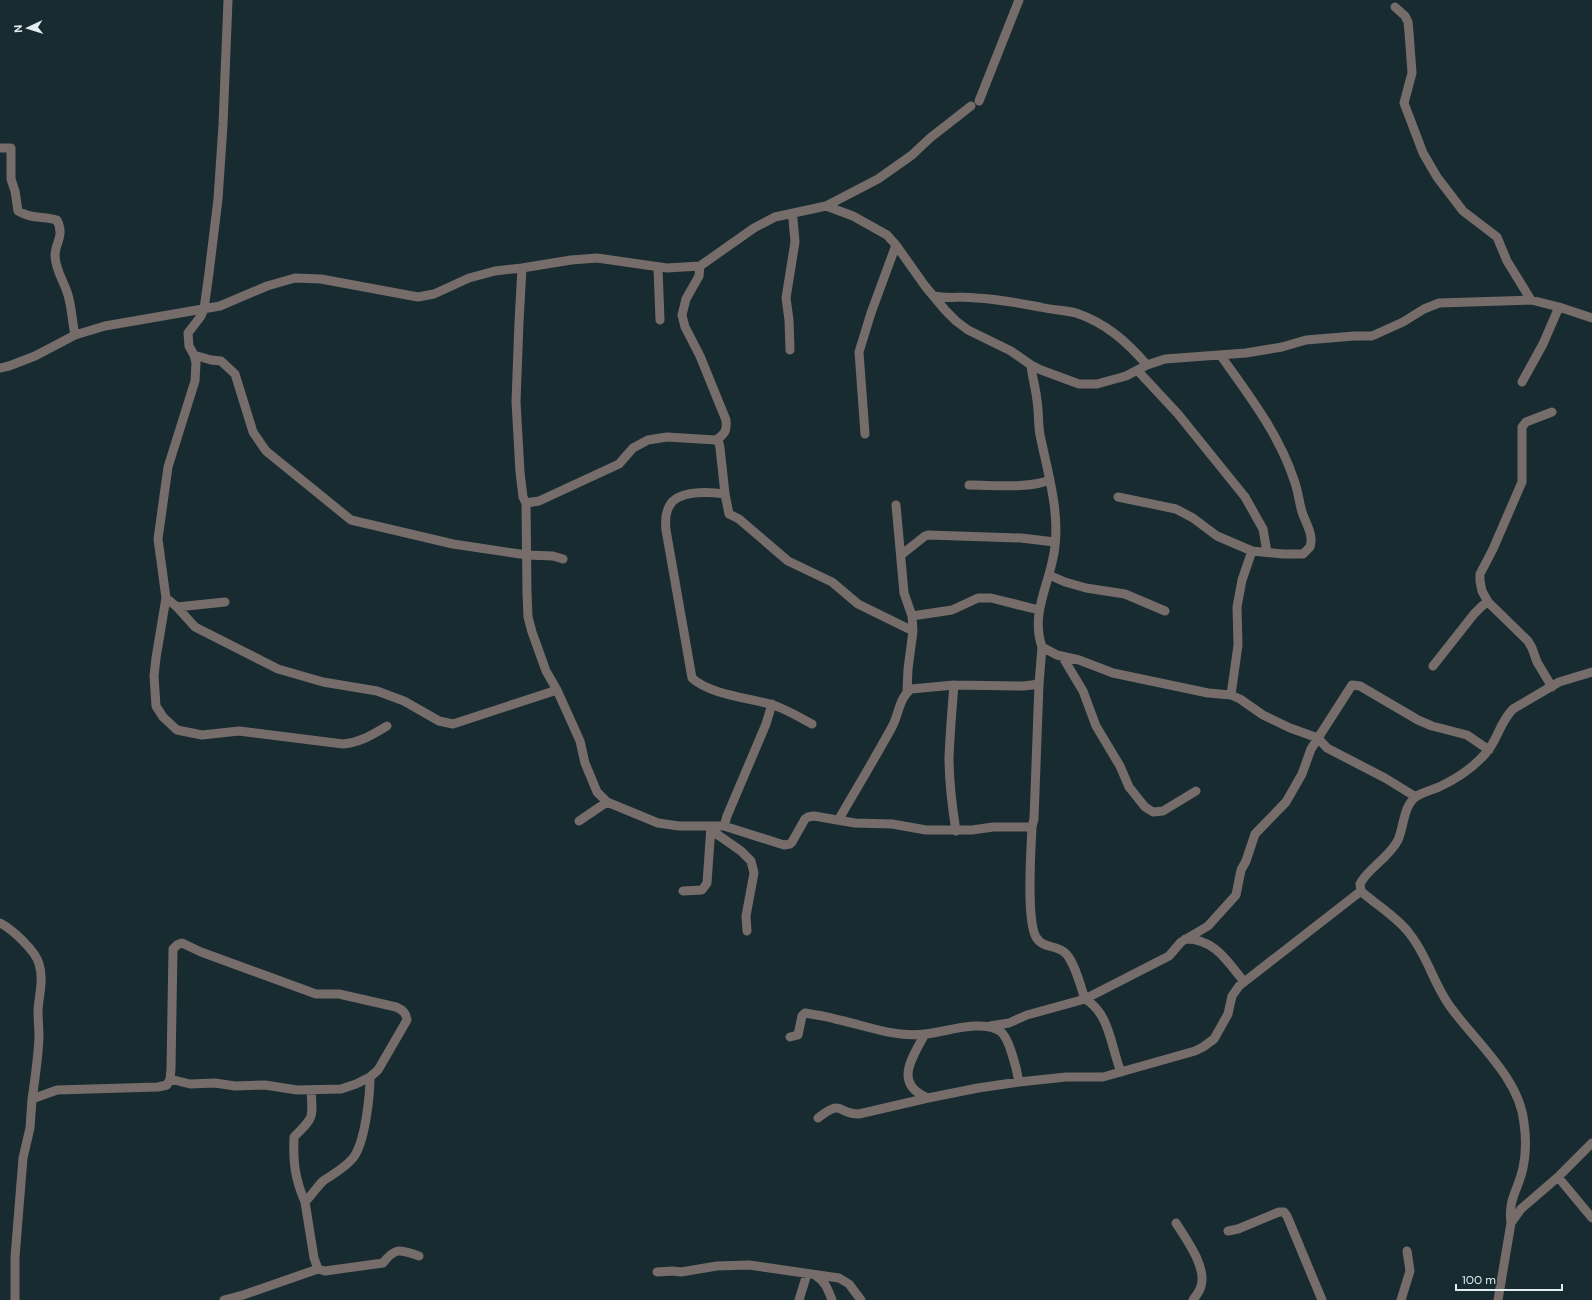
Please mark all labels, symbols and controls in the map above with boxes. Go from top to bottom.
north arrow [8,8,48,48]
text: N [11,24,25,33]
scale bar [1456,1266,1562,1292]
text: 100 m [1462,1272,1496,1288]

